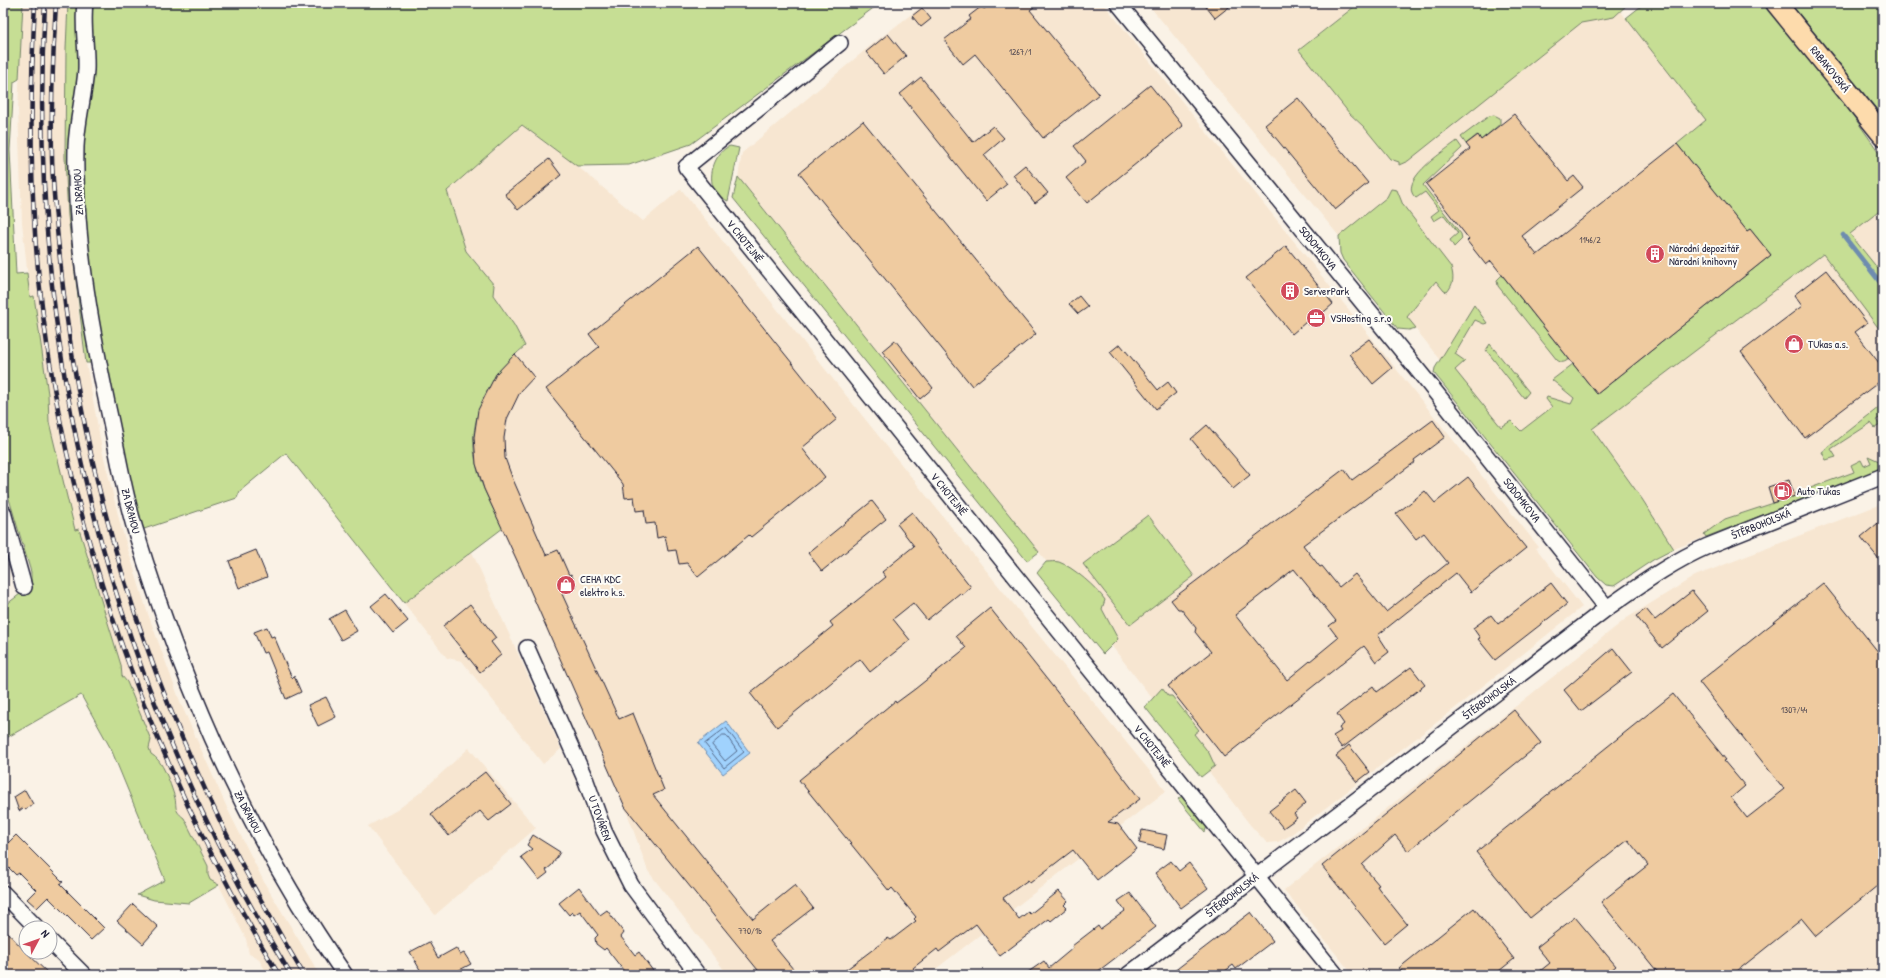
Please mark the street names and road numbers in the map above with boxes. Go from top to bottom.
street label: RABAKOVSKÁ [1807,43,1853,95]
street label: ZA DRAHOU [70,168,86,216]
street label: V CHOTEJNĚ [724,217,767,265]
street label: SODOMKOVA [1296,223,1340,273]
street label: V CHOTEJNĚ [928,470,971,518]
street label: SODOMKOVA [1500,475,1544,525]
street label: ZA DRAHOU [119,487,143,535]
street label: ŠTĚRBOHOLSKÁ [1729,505,1794,542]
street label: ŠTĚRBOHOLSKÁ [1460,673,1519,723]
street label: V CHOTEJNĚ [1131,722,1174,770]
street label: ZA DRAHOU [231,788,265,836]
street label: U TOVÁREN [585,793,615,843]
street label: ŠTĚRBOHOLSKÁ [1203,870,1262,920]

